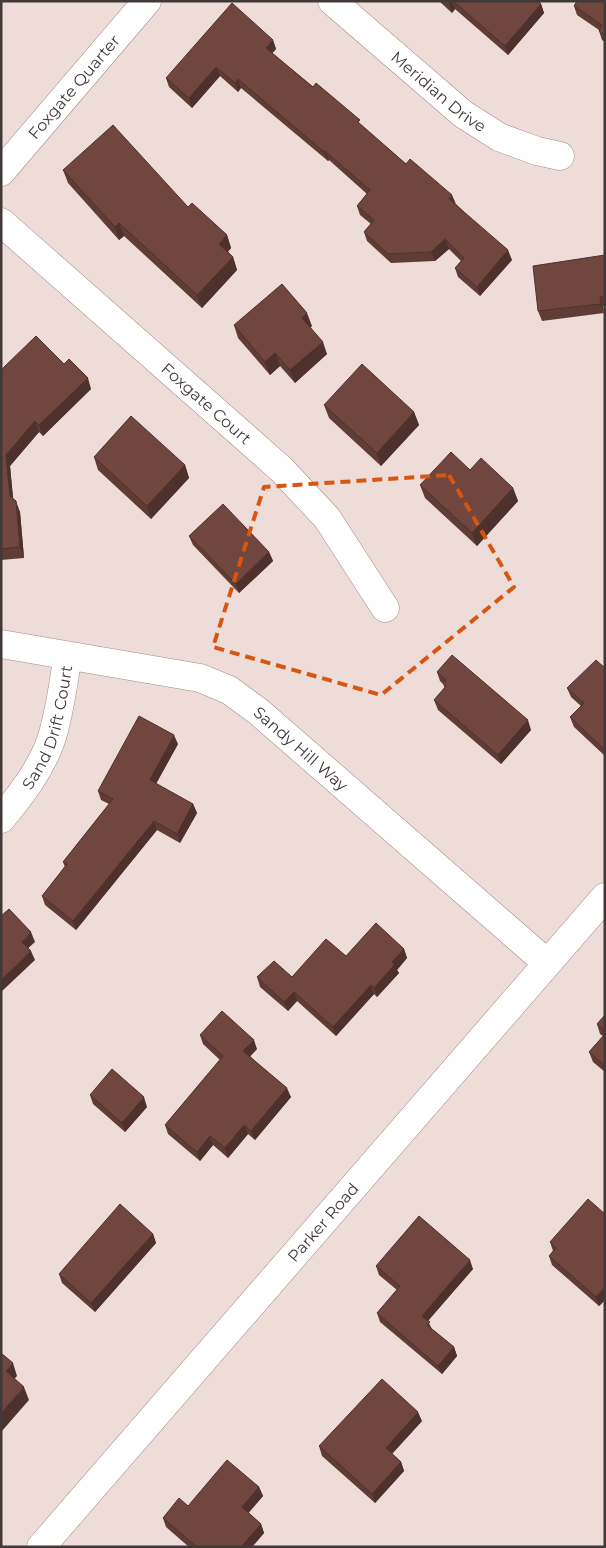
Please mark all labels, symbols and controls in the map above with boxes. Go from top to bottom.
street label: Foxgate Quarter [24,31,124,143]
street label: Meridian Drive [387,47,489,136]
street label: Foxgate Court [157,359,255,449]
street label: Sand Drift Court [18,663,76,793]
street label: Sandy Hill Way [250,703,352,795]
street label: Parker Road [284,1179,363,1266]

